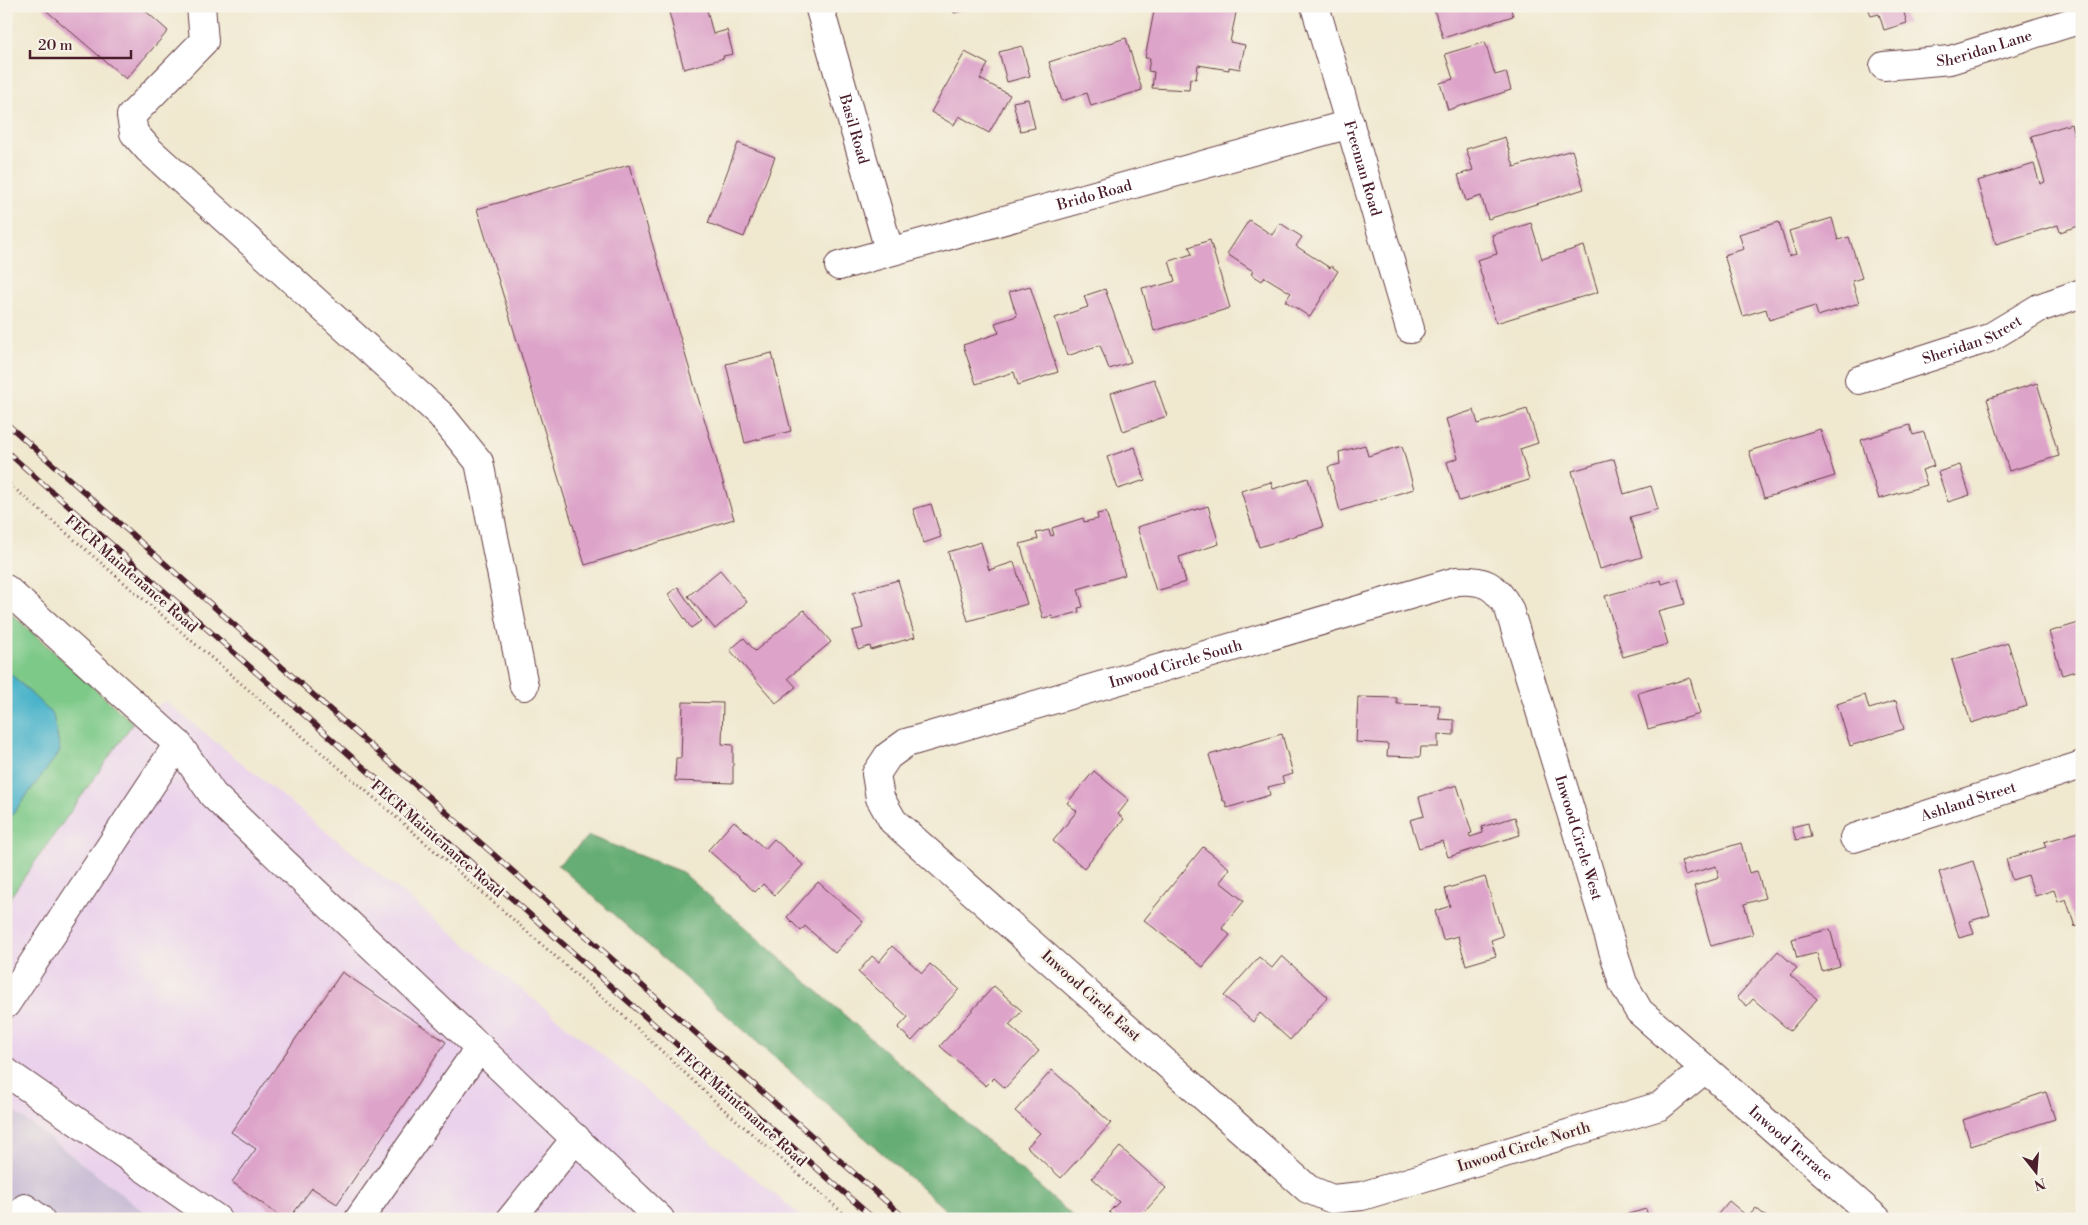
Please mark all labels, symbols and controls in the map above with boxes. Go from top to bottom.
street label: Sheridan Lane [1935,26,2034,71]
scale bar [30,28,131,60]
text: 20 m [38,36,73,55]
street label: Basil Road [835,91,873,167]
street label: Freeman Road [1340,118,1386,219]
street label: Brido Road [1054,175,1134,215]
street label: Sheridan Street [1920,311,2026,368]
street label: FECR Maintenance Road [61,511,202,637]
street label: Inwood Circle South [1107,635,1244,692]
street label: Inwood Circle West [1551,773,1607,903]
street label: FECR Maintenance Road [367,776,508,902]
street label: Ashland Street [1917,777,2019,826]
street label: Inwood Circle East [1037,946,1145,1046]
street label: FECR Maintenance Road [672,1043,811,1171]
street label: Inwood Terrace [1745,1102,1837,1186]
street label: Inwood Circle North [1455,1118,1593,1176]
north arrow [2010,1148,2060,1198]
text: N [2032,1173,2047,1194]

